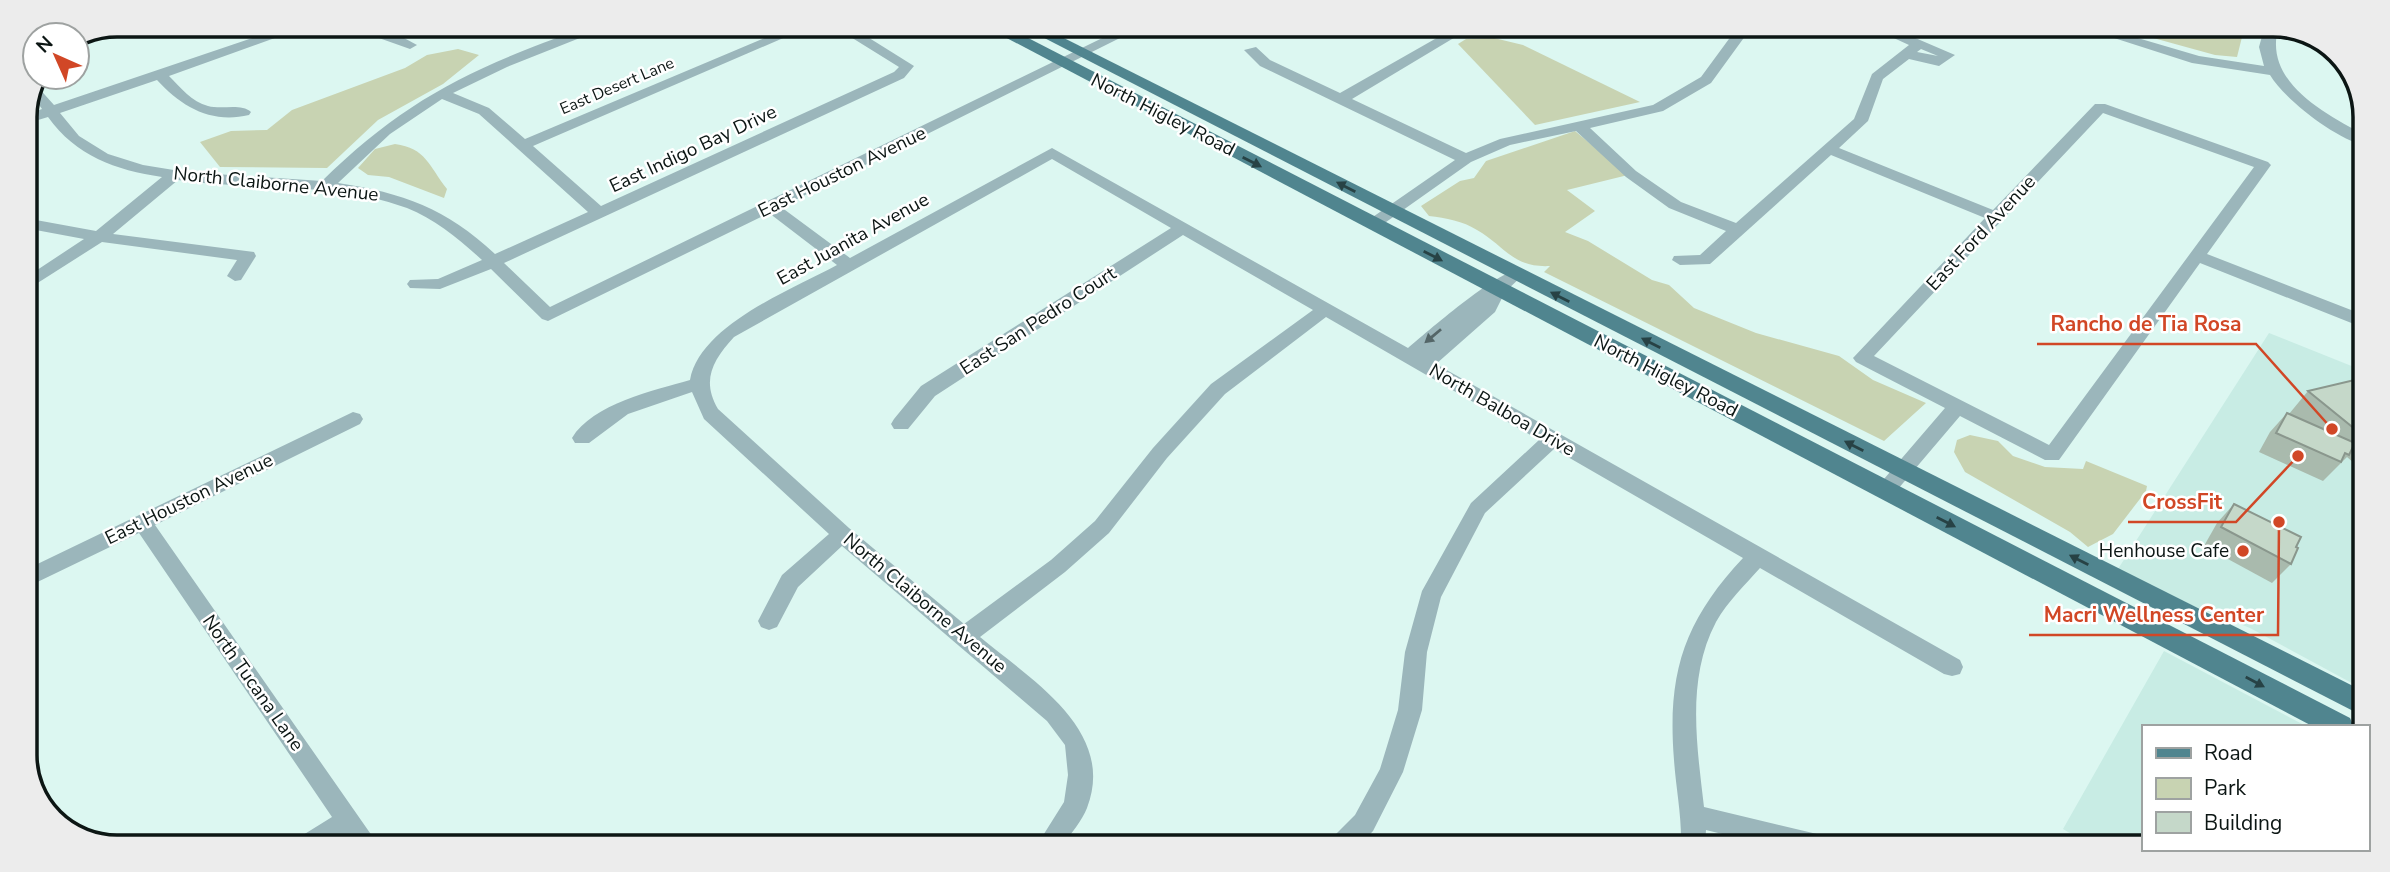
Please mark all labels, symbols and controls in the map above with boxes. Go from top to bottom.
north arrow [21,21,91,91]
text: N [30,30,59,59]
street label: East Desert Lane [556,52,678,120]
street label: North Higley Road [1086,67,1240,163]
street label: East Indigo Bay Drive [605,99,781,199]
street label: East Houston Avenue [754,120,930,224]
one-way arrow [1243,156,1262,168]
street label: North Claiborne Avenue [172,160,380,208]
street label: East Ford Avenue [1921,169,2041,297]
one-way arrow [1336,182,1356,193]
street label: East Juanita Avenue [772,186,934,292]
one-way arrow [1423,250,1443,261]
street label: East San Pedro Court [955,261,1121,381]
one-way arrow [1550,292,1570,303]
callout: Rancho de Tia Rosa [2037,302,2256,344]
text: Rancho de Tia Rosa [2050,310,2242,338]
one-way arrow [1424,328,1441,343]
street label: North Higley Road [1589,328,1743,424]
one-way arrow [1641,338,1661,349]
street label: North Balboa Drive [1424,358,1580,462]
one-way arrow [1844,441,1864,452]
street label: East Houston Avenue [101,447,277,551]
callout: CrossFit [2128,480,2236,522]
text: CrossFit [2142,488,2223,516]
one-way arrow [1936,516,1956,528]
street label: North Claiborne Avenue [838,527,1012,679]
place label: Henhouse Cafe [2099,538,2229,564]
marker: Henhouse Cafe [2235,543,2251,559]
one-way arrow [2069,555,2089,566]
callout: Macri Wellness Center [2029,593,2278,635]
text: Macri Wellness Center [2044,601,2265,629]
street label: North Tucana Lane [196,610,310,756]
one-way arrow [2245,676,2264,688]
legend [2142,725,2369,851]
text: Road [2204,739,2253,767]
text: Park [2204,774,2246,802]
text: Building [2204,809,2282,837]

